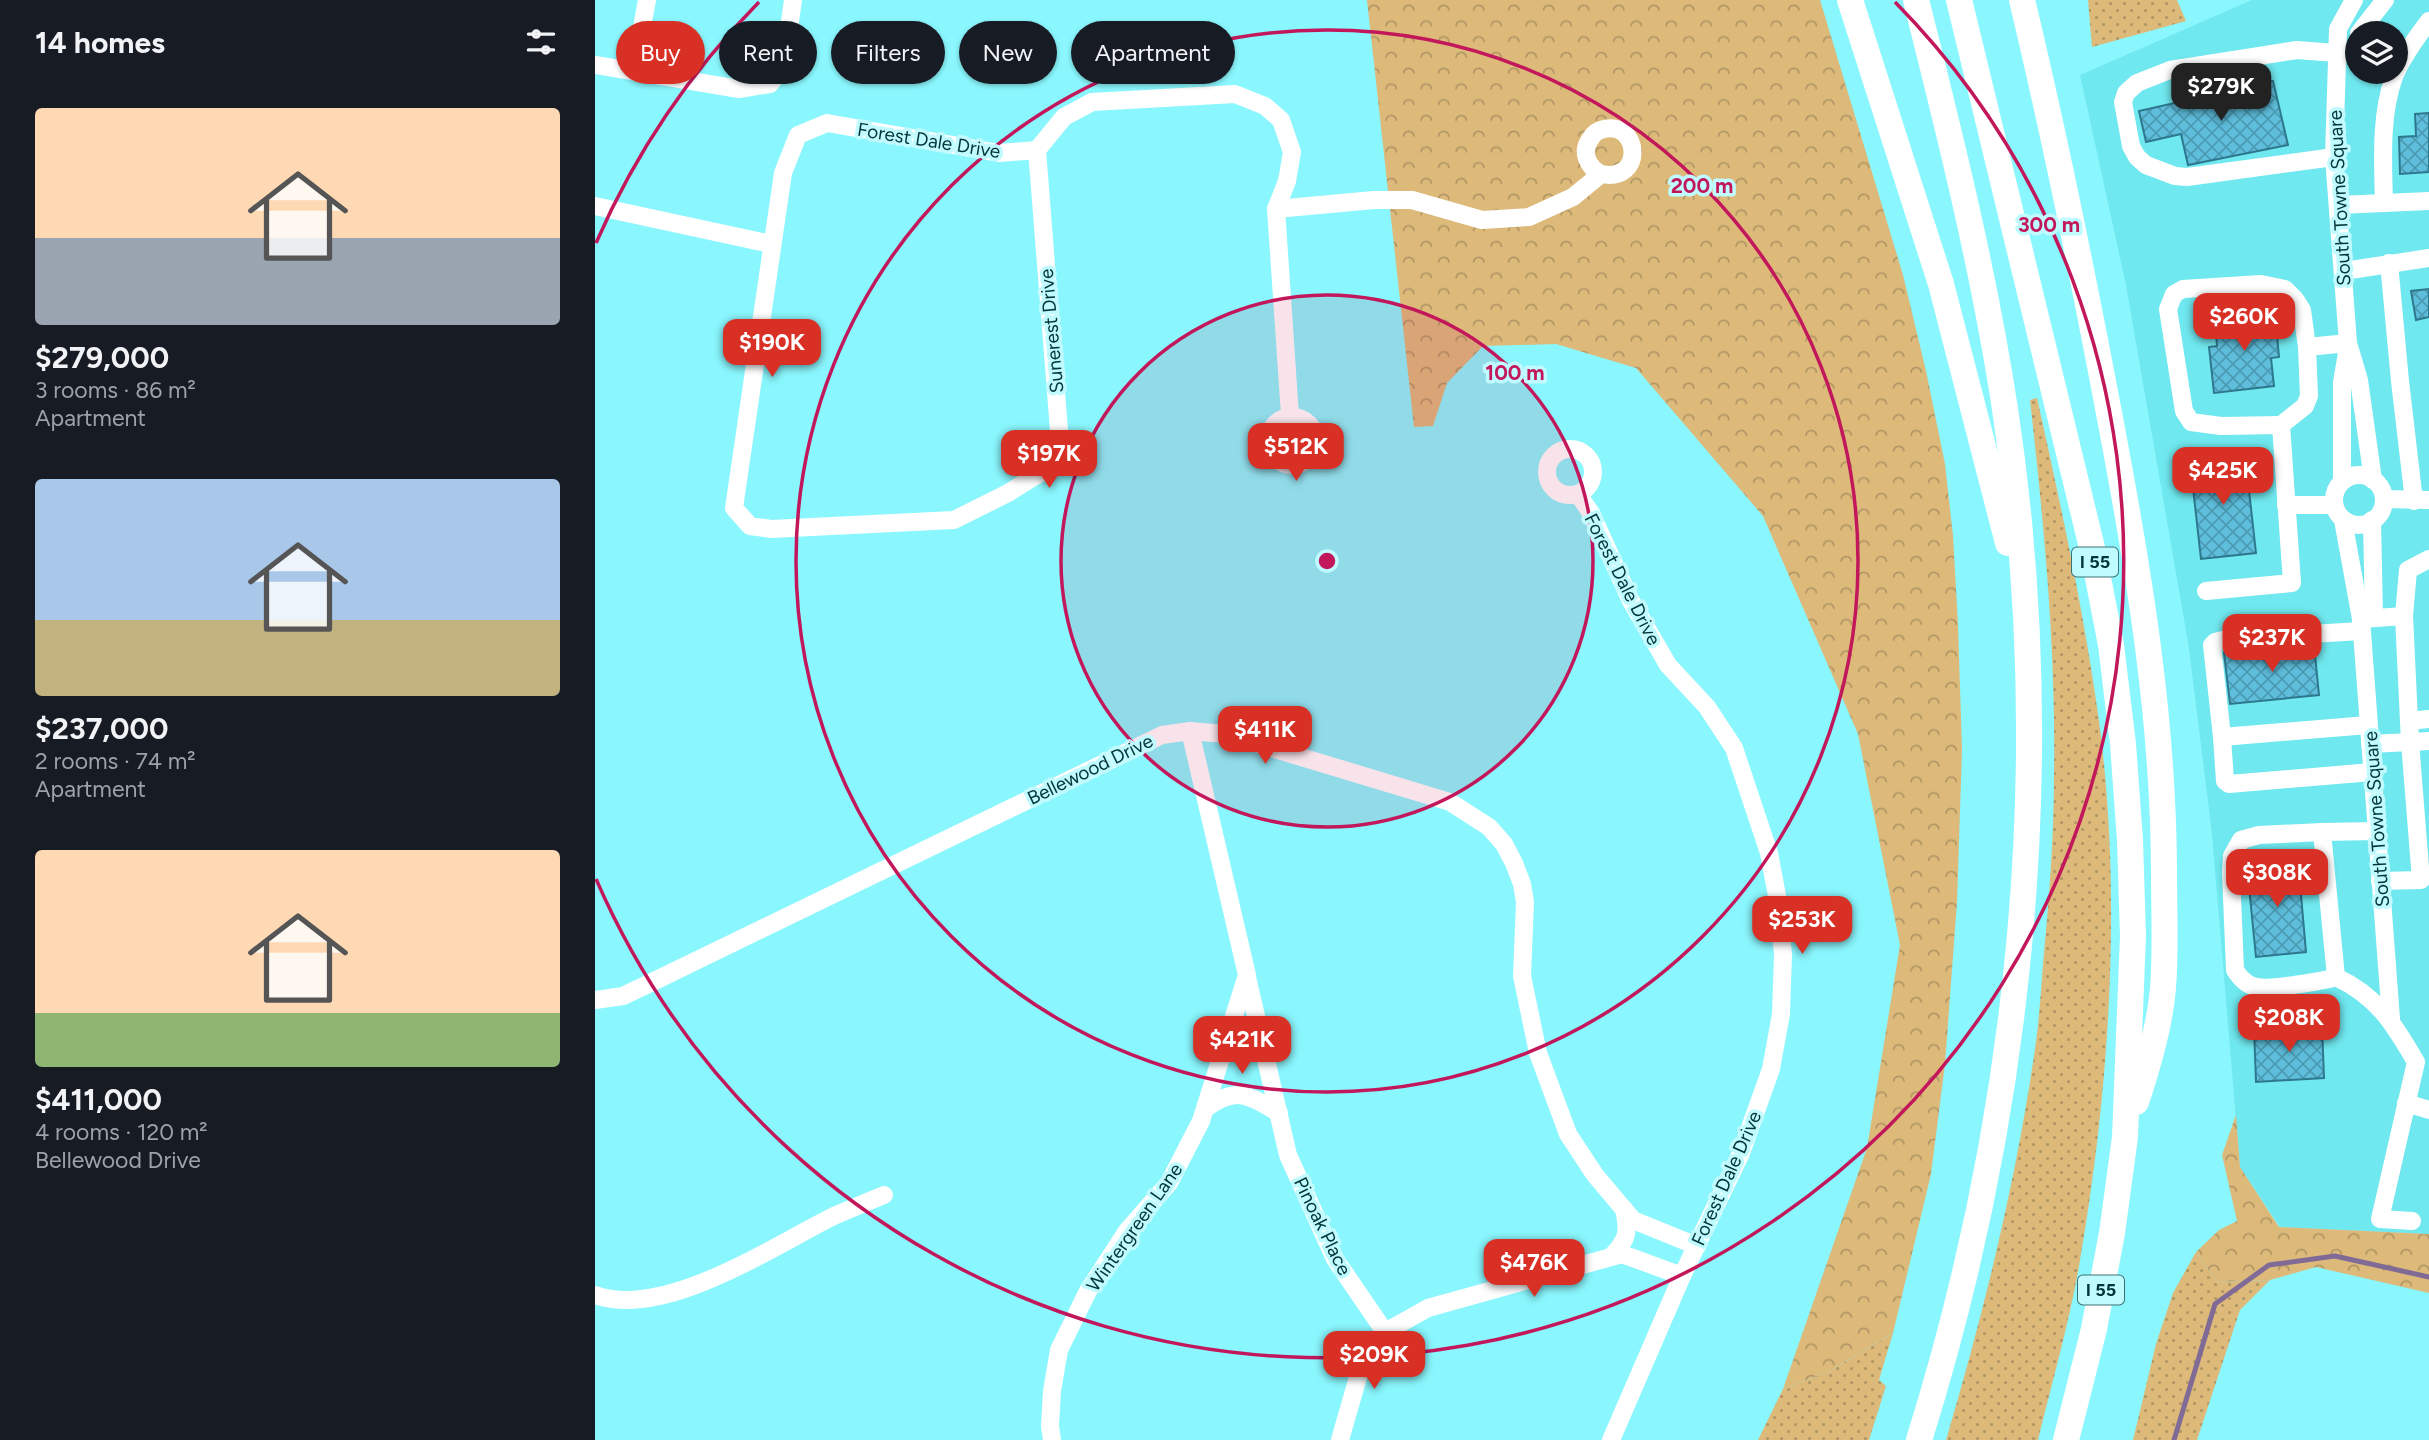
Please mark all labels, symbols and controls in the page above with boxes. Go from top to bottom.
chip: Buy [616,21,705,84]
chip: Rent [719,21,817,84]
chip: Filters [831,21,945,84]
chip: New [959,21,1057,84]
chip: Apartment [1071,21,1235,84]
map controls [2345,21,2408,84]
button: layers [2345,21,2408,84]
icon: filters [522,23,560,61]
text: 14 homes [35,24,165,61]
pin: $279K [2172,64,2270,123]
text: $279K [2187,72,2255,100]
street label: South Towne Square [2323,109,2356,287]
street label: Forest Dale Drive [856,118,1002,163]
icon: home [235,153,361,279]
text: 200 m [1671,173,1733,198]
text: 300 m [2018,212,2080,237]
street label: Sunerest Drive [1035,268,1068,394]
pin: $260K [2195,294,2293,353]
text: $260K [2209,302,2279,330]
pin: $190K [723,320,821,379]
text: $190K [739,328,805,356]
text: $279,000 [35,339,169,376]
text: 100 m [1485,360,1545,385]
text: 3 rooms · 86 m² [35,376,196,404]
text: Apartment [35,404,146,432]
pin: $512K [1247,424,1345,483]
pin: $197K [1000,430,1098,490]
text: $512K [1264,432,1328,460]
text: $197K [1017,439,1081,467]
pin: $425K [2174,448,2272,507]
text: $425K [2188,456,2258,484]
street label: Forest Dale Drive [1579,510,1666,649]
icon: home [235,524,361,650]
road number: I 55 [2072,548,2118,576]
centre of rings [1315,549,1339,573]
pin: $237K [2223,614,2321,674]
text: $237K [2239,623,2305,651]
pin: $411K [1216,706,1314,766]
text: $237,000 [35,710,168,747]
text: $411K [1234,715,1296,743]
street label: Bellewood Drive [1024,729,1157,810]
street label: South Towne Square [2359,730,2394,908]
text: 2 rooms · 74 m² [35,747,196,775]
text: Apartment [35,775,146,803]
pin: $308K [2228,850,2326,909]
text: $308K [2242,858,2312,886]
icon: home [235,895,361,1021]
pin: $253K [1753,897,1851,956]
text: $253K [1768,905,1836,933]
pin: $208K [2240,995,2338,1054]
text: $208K [2254,1003,2324,1031]
pin: $421K [1193,1016,1291,1076]
text: $421K [1209,1025,1275,1053]
text: $411,000 [35,1081,162,1118]
street label: Forest Dale Drive [1687,1107,1766,1249]
text: 4 rooms · 120 m² [35,1118,208,1146]
text: Bellewood Drive [35,1146,201,1174]
street label: Wintergreen Lane [1082,1159,1187,1296]
street label: Pinoak Place [1289,1173,1356,1279]
pin: $476K [1485,1240,1583,1299]
text: $476K [1500,1248,1568,1276]
road number: I 55 [2078,1275,2124,1304]
pin: $209K [1325,1332,1423,1391]
text: $209K [1339,1340,1409,1368]

